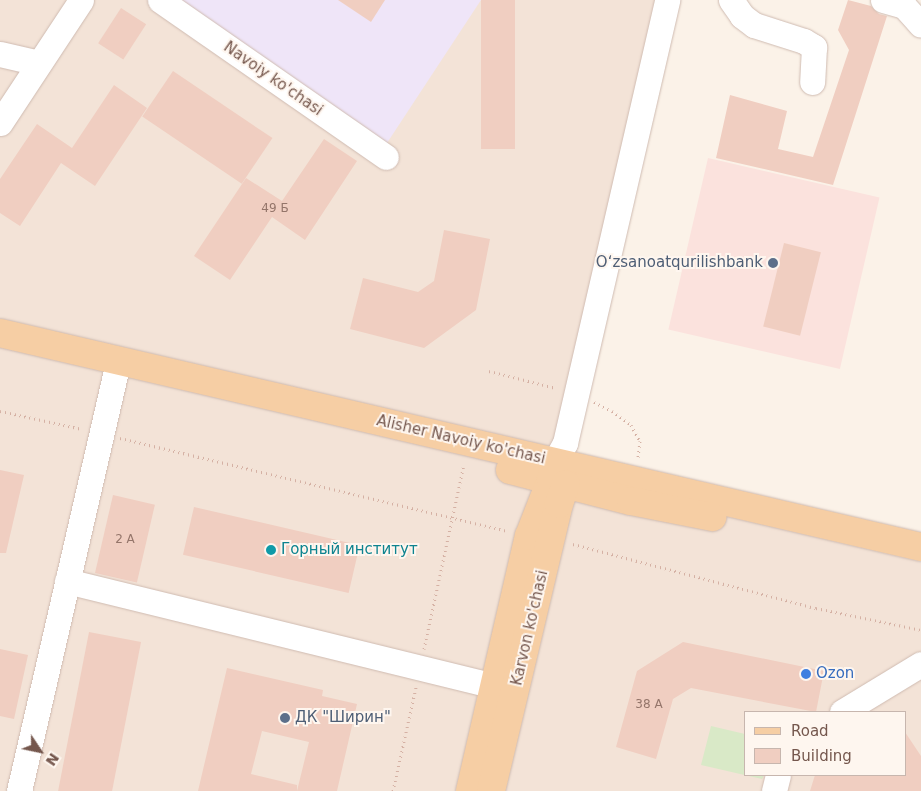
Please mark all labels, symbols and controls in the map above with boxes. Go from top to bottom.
street label: Navoiy ko'chasi [220,38,326,120]
house number: 49 Б [261,202,289,216]
place label: Oʻzsanoatqurilishbank [596,254,763,272]
marker: Oʻzsanoatqurilishbank [767,257,779,269]
street label: Alisher Navoiy ko'chasi [375,412,547,468]
house number: 2 А [115,533,135,547]
place label: Горный институт [281,541,418,559]
marker: Горный институт [265,544,277,556]
street label: Karvon ko'chasi [508,569,552,687]
place label: Ozon [816,665,854,683]
marker: Ozon [800,668,812,680]
house number: 38 А [635,698,663,712]
place label: ДК "Ширин" [295,709,391,727]
legend [744,711,906,776]
marker: ДК "Ширин" [279,712,291,724]
text: Road [791,722,829,740]
north arrow [15,726,65,776]
text: Building [791,747,852,765]
text: N [43,750,62,769]

